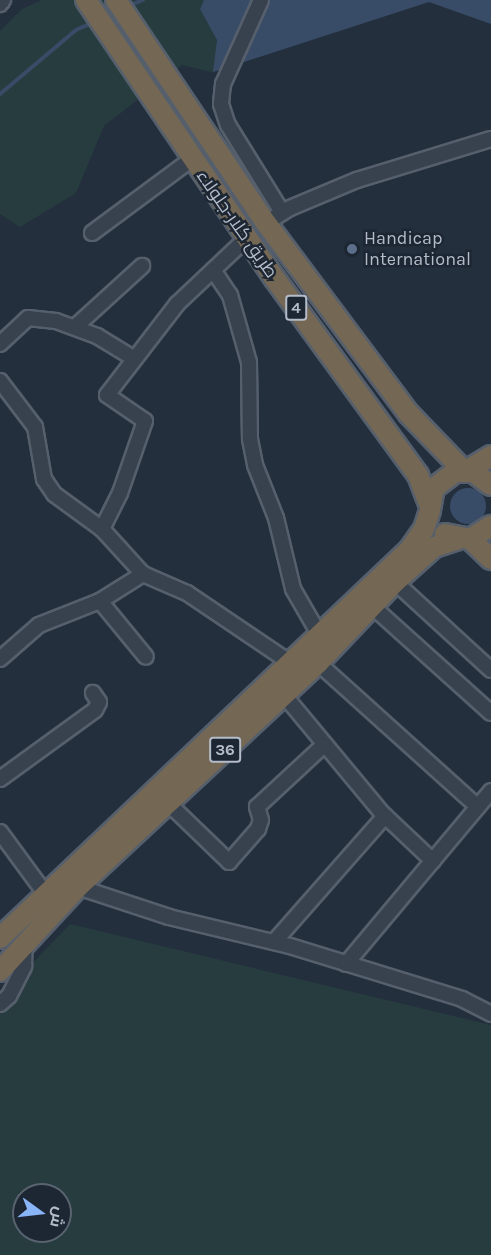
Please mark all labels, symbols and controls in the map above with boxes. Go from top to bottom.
street label: طريق كلار-جلولاء [192,166,282,282]
place label: Handicap International [364,228,471,270]
marker: Handicap International [345,242,359,256]
road number: 4 [284,295,308,321]
road number: 36 [208,737,242,763]
north arrow [12,1183,72,1243]
text: ش [46,1205,70,1230]

